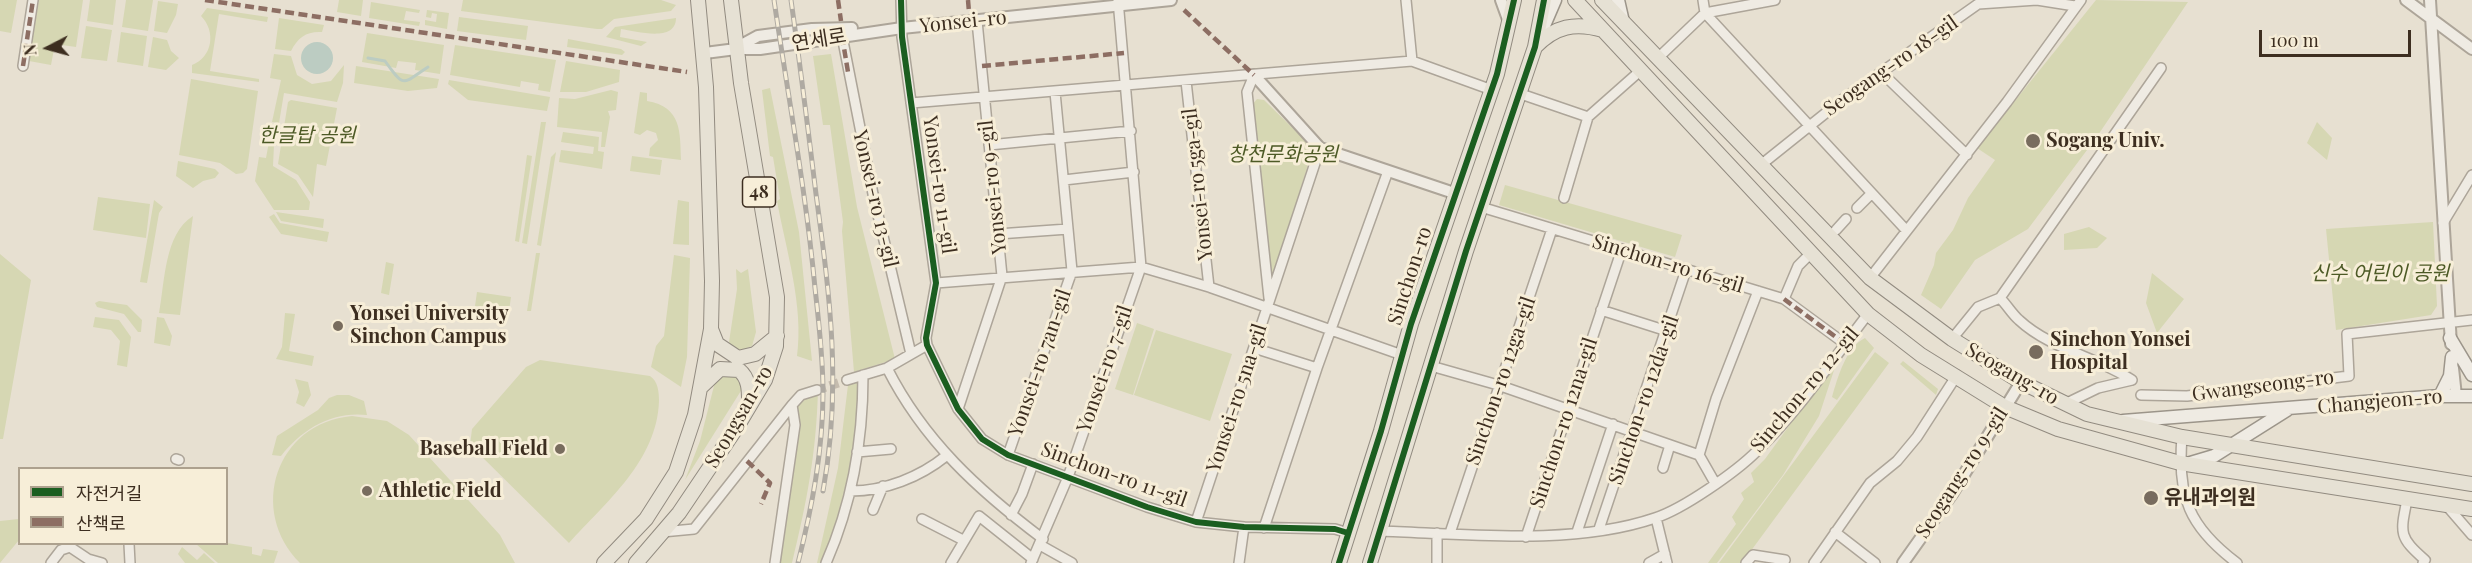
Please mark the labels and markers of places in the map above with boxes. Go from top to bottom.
place label: Sogang Univ. [2046,129,2165,153]
marker: Sogang Univ. [2024,132,2042,150]
place label: Yonsei University Sinchon Campus [350,302,509,349]
marker: Yonsei University Sinchon Campus [331,319,345,333]
place label: Sinchon Yonsei Hospital [2050,328,2191,375]
marker: Sinchon Yonsei Hospital [2027,343,2045,361]
place label: Baseball Field [419,437,548,461]
marker: Baseball Field [553,442,567,456]
place label: Athletic Field [379,479,502,503]
marker: Athletic Field [360,484,374,498]
place label: 유내과의원 [2164,486,2256,510]
marker: 유내과의원 [2142,489,2160,507]

